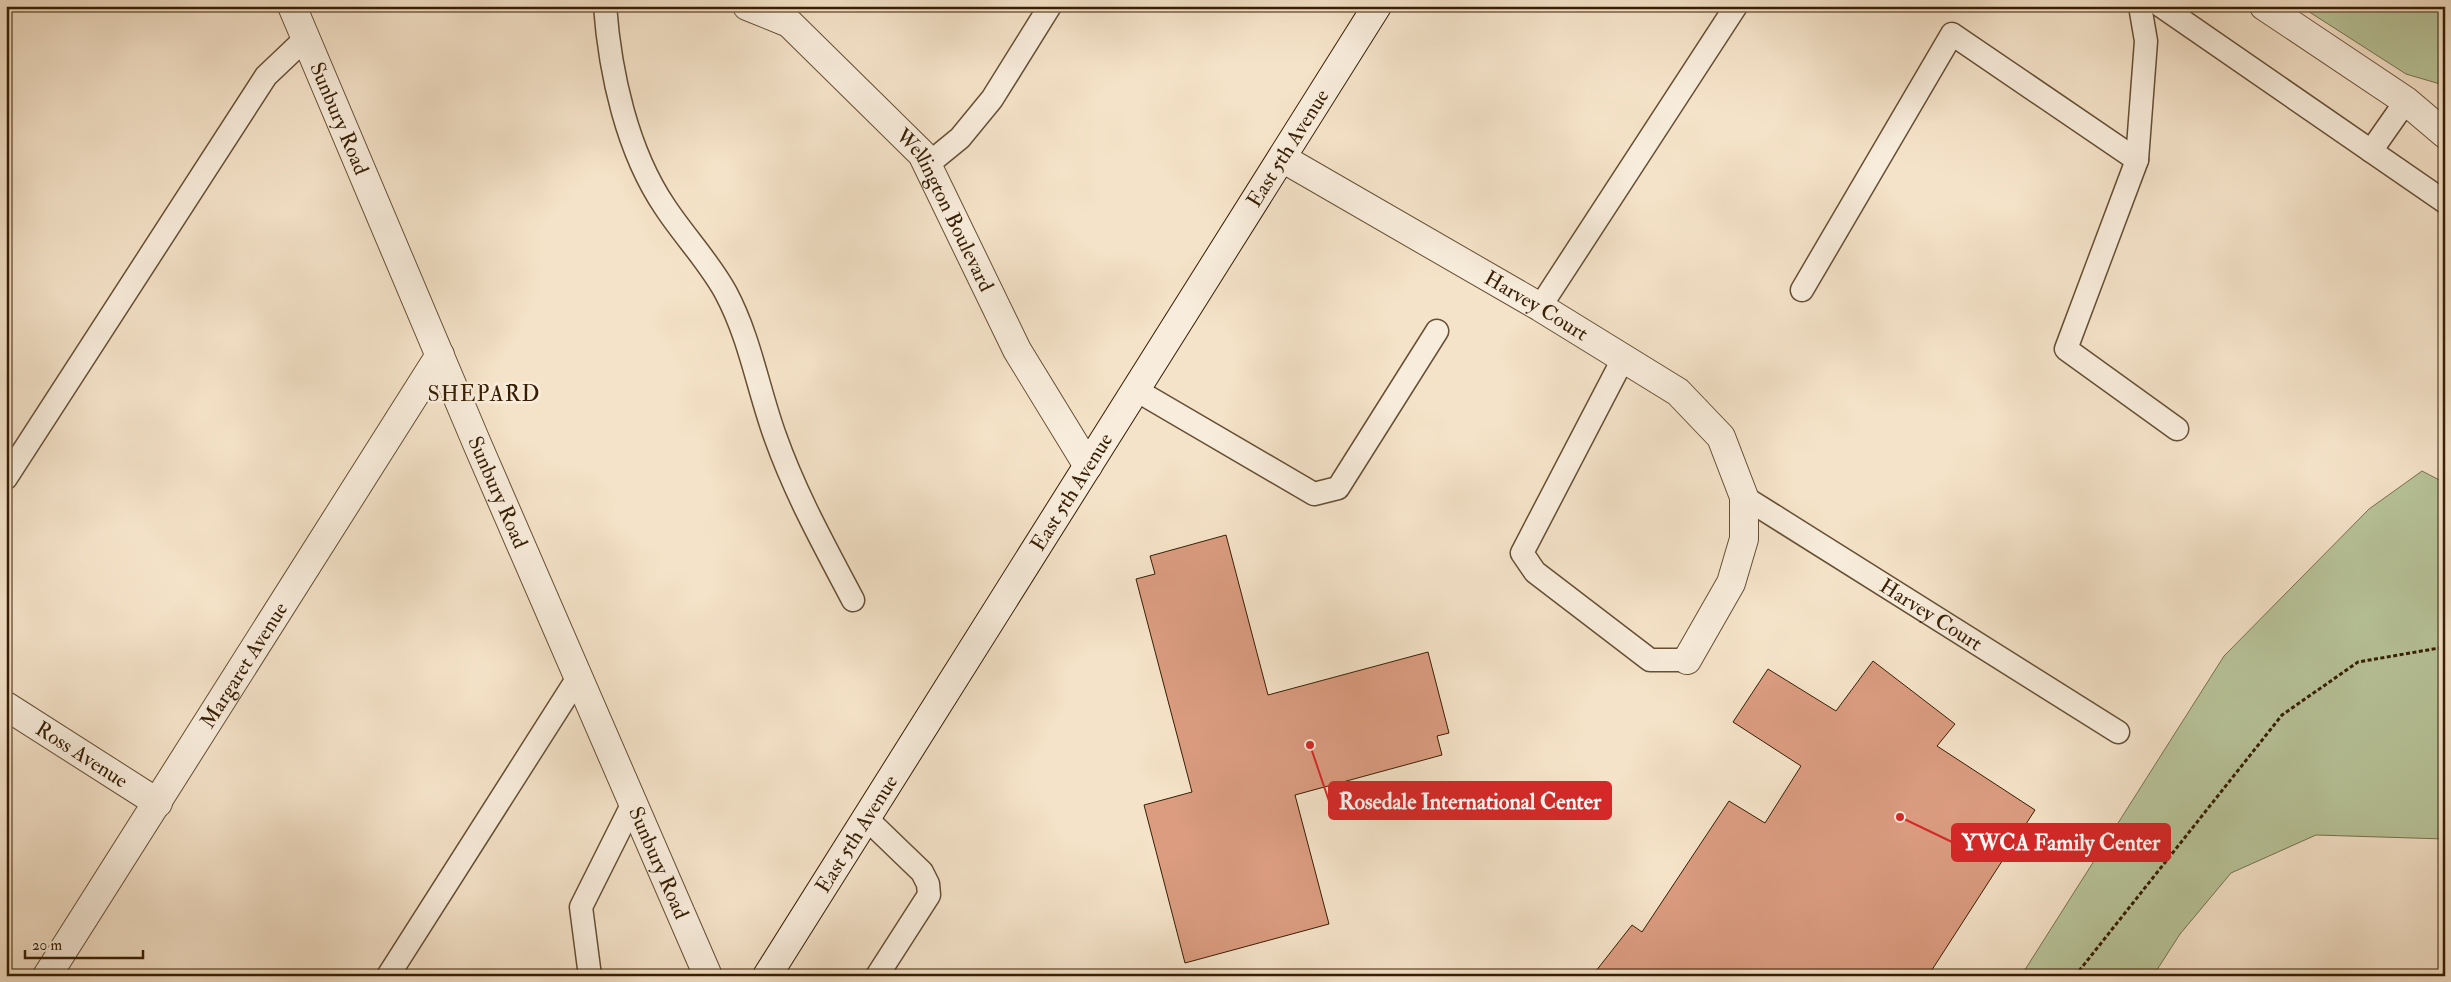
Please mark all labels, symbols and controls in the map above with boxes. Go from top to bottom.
street label: Sunbury Road [303,58,375,180]
street label: East 5th Avenue [1241,84,1335,212]
street label: Wellington Boulevard [889,122,1000,297]
street label: Harvey Court [1479,265,1593,347]
district label: SHEPARD [428,380,540,408]
street label: East 5th Avenue [1025,428,1119,556]
street label: Sunbury Road [461,432,534,553]
street label: Harvey Court [1874,573,1987,657]
street label: Margaret Avenue [194,597,294,733]
street label: Ross Avenue [30,715,133,794]
street label: East 5th Avenue [810,770,904,898]
callout: Rosedale International Center [1329,782,1611,819]
text: Rosedale International Center [1339,788,1602,816]
street label: Sunbury Road [622,803,695,924]
callout: YWCA Family Center [1952,824,2170,861]
text: YWCA Family Center [1961,829,2161,858]
scale bar [25,927,142,959]
text: 20 m [32,936,62,955]

